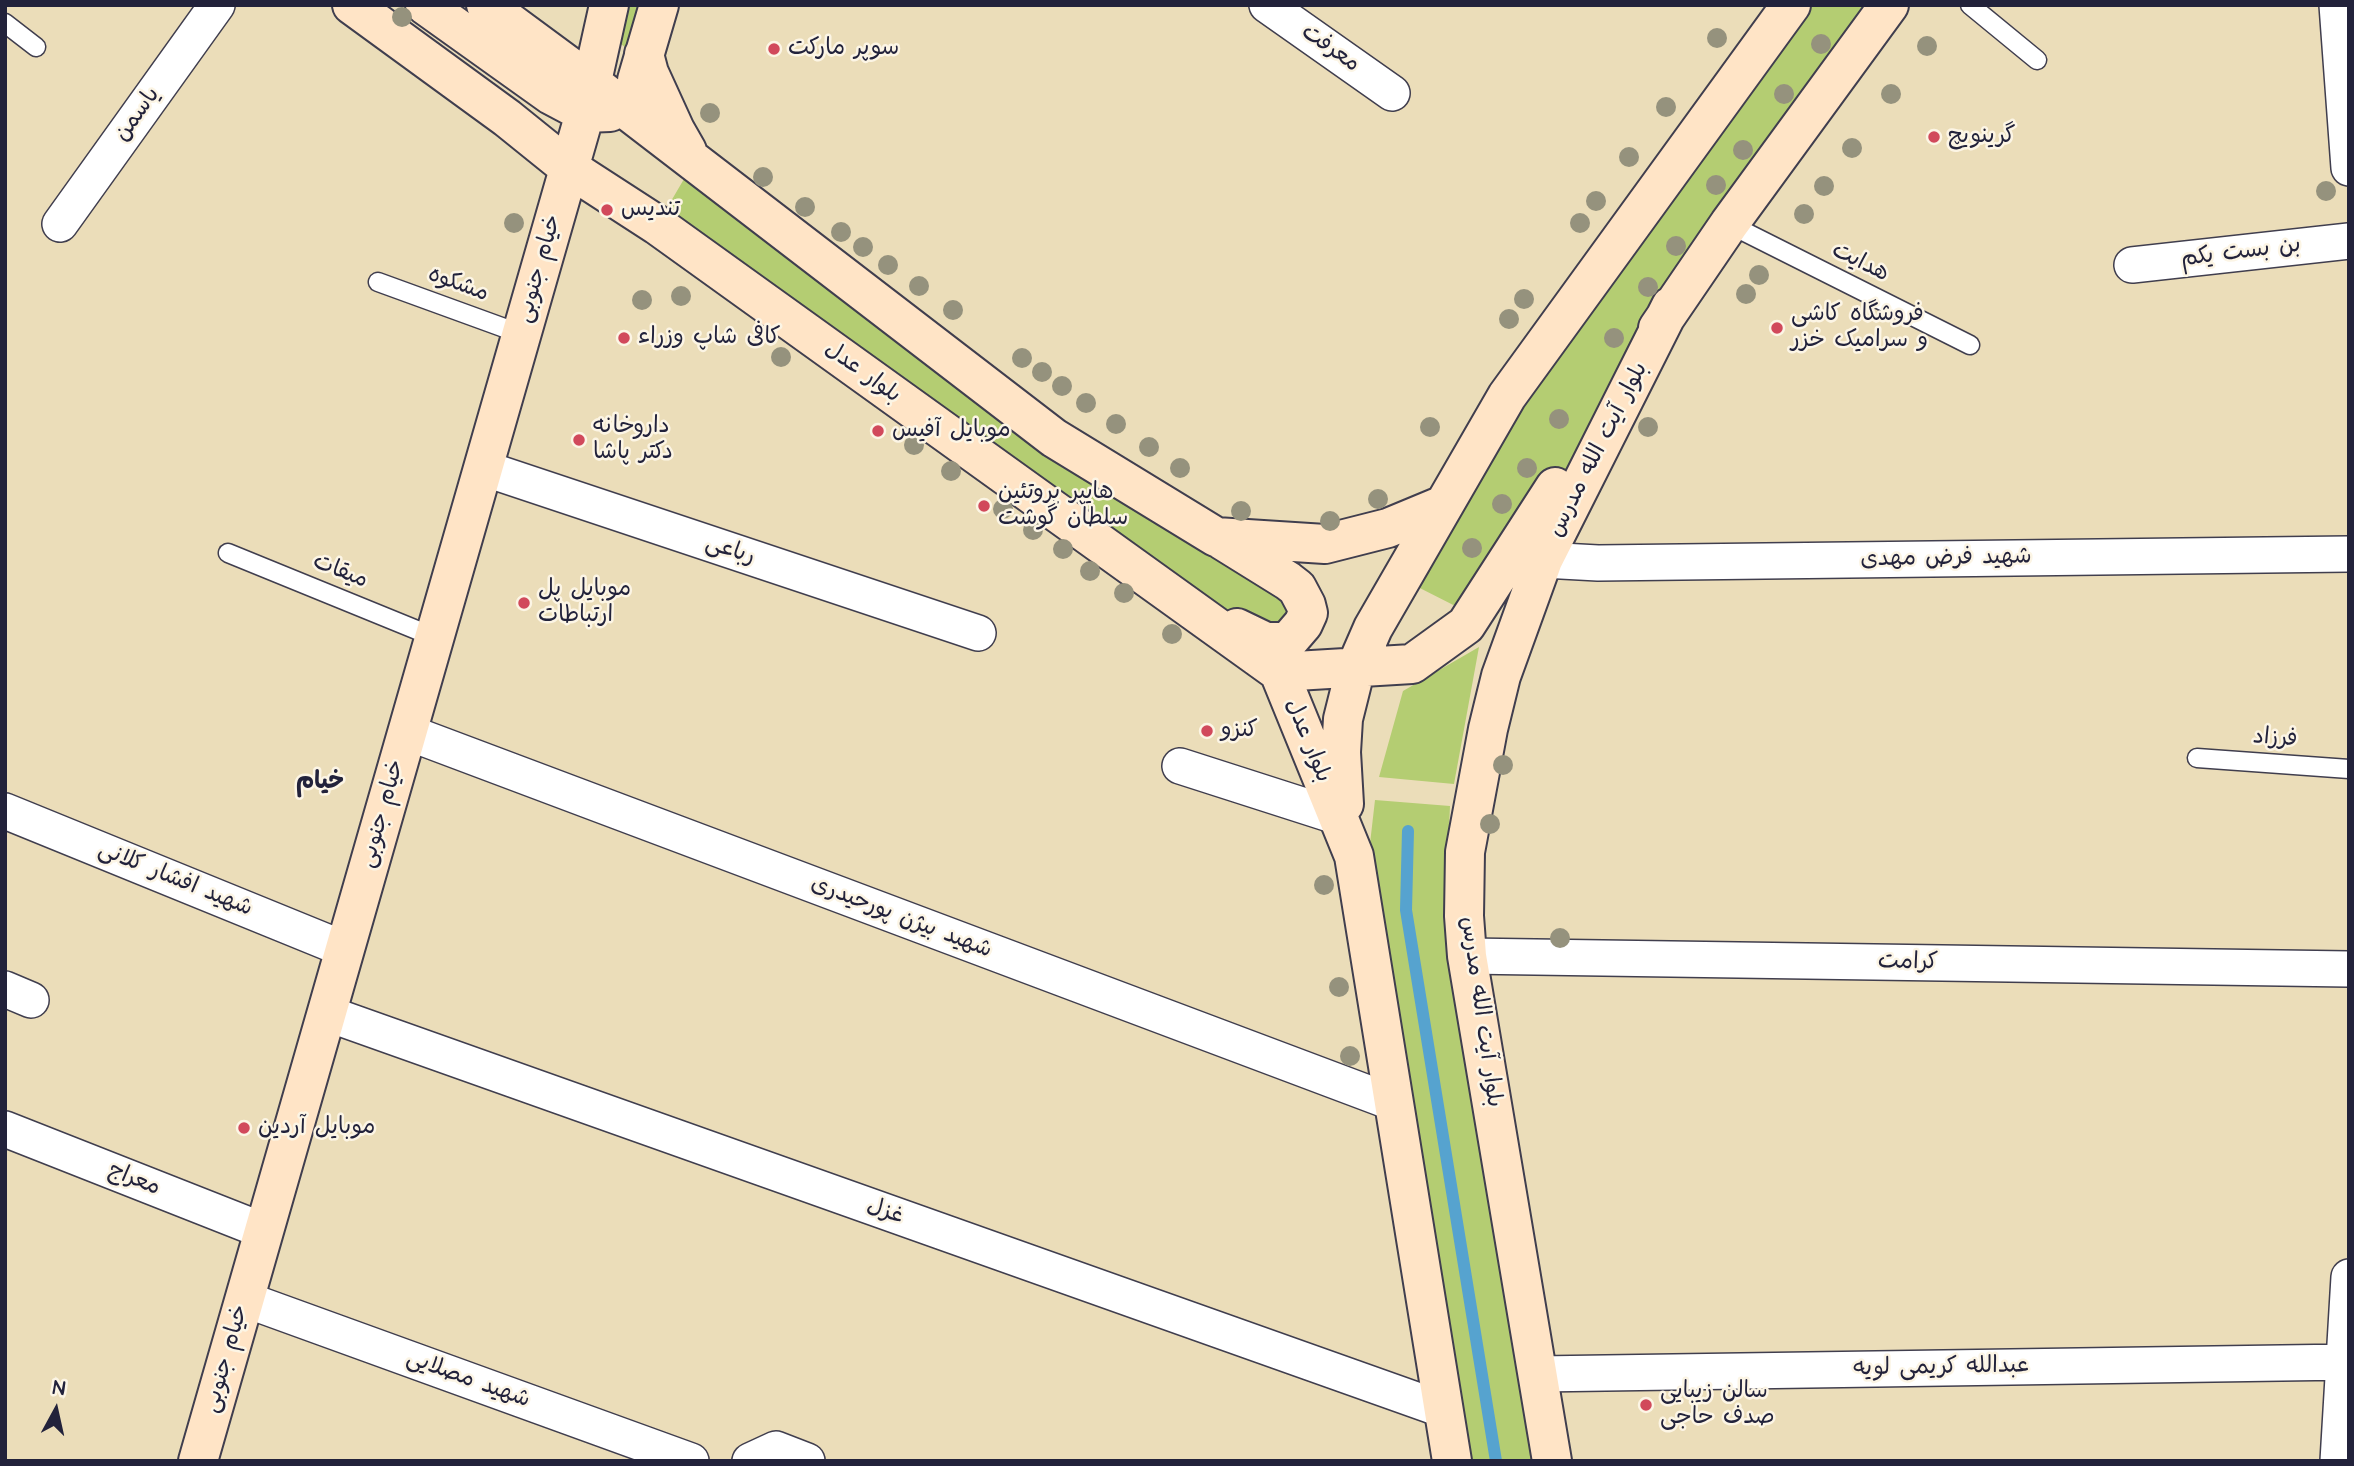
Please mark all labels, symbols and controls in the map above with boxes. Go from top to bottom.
street label: معرفت [1295,19,1365,79]
place label: سوپر مارکت [788,35,899,63]
marker: سوپر مارکت [766,41,782,57]
street label: یاسمن [109,82,167,148]
place label: گرینویچ [1948,123,2016,151]
marker: گرینویچ [1926,129,1942,145]
place label: تندیس [621,196,680,224]
marker: تندیس [599,202,615,218]
street label: خیام جنوبی [511,212,569,326]
street label: بن بست یکم [2180,232,2302,274]
street label: هدایت [1827,237,1893,289]
street label: مشکوه [424,261,492,309]
place label: فروشگاه کاشی و سرامیک خزر [1791,301,1928,355]
marker: فروشگاه کاشی و سرامیک خزر [1769,320,1785,336]
place label: کافی شاپ وزراء [638,324,781,352]
marker: کافی شاپ وزراء [616,330,632,346]
street label: بلوار عدل [818,336,906,410]
street label: بلوار آیت الله مدرس [1543,358,1655,542]
place label: داروخانه دکتر پاشا [593,413,673,467]
place label: موبایل آفیس [892,417,1011,445]
marker: موبایل آفیس [870,423,886,439]
marker: داروخانه دکتر پاشا [571,432,587,448]
place label: هایپر پروتئین سلطان گوشت [998,479,1128,533]
marker: هایپر پروتئین سلطان گوشت [976,498,992,514]
street label: رباعی [702,530,758,572]
street label: شهید فرض مهدی [1860,544,2032,574]
street label: میقات [308,549,372,595]
place label: موبایل پل ارتباطات [538,576,631,630]
marker: موبایل پل ارتباطات [516,595,532,611]
street label: بلوار عدل [1278,695,1336,787]
place label: کنزو [1221,717,1258,745]
marker: کنزو [1199,723,1215,739]
street label: فرزاد [2252,724,2298,754]
street label: خیام جنوبی [354,757,412,871]
district label: خیام [296,769,344,797]
street label: شهید افشار کلانی [94,836,256,924]
street label: شهید بیژن پورحیدری [806,871,996,965]
street label: بلوار آیت الله مدرس [1453,915,1507,1109]
street label: کرامت [1878,949,1938,977]
place label: موبایل آردین [258,1114,375,1142]
marker: موبایل آردین [236,1120,252,1136]
street label: معراج [104,1157,164,1203]
street label: غزل [863,1193,907,1231]
street label: خیام جنوبی [198,1302,256,1416]
street label: شهید مصلایی [402,1345,534,1415]
street label: عبدالله کریمی لویه [1853,1353,2029,1383]
north arrow [21,1375,91,1445]
text: N [51,1375,67,1403]
place label: سالن زیبایی صدف حاجی [1660,1378,1775,1432]
marker: سالن زیبایی صدف حاجی [1638,1397,1654,1413]

